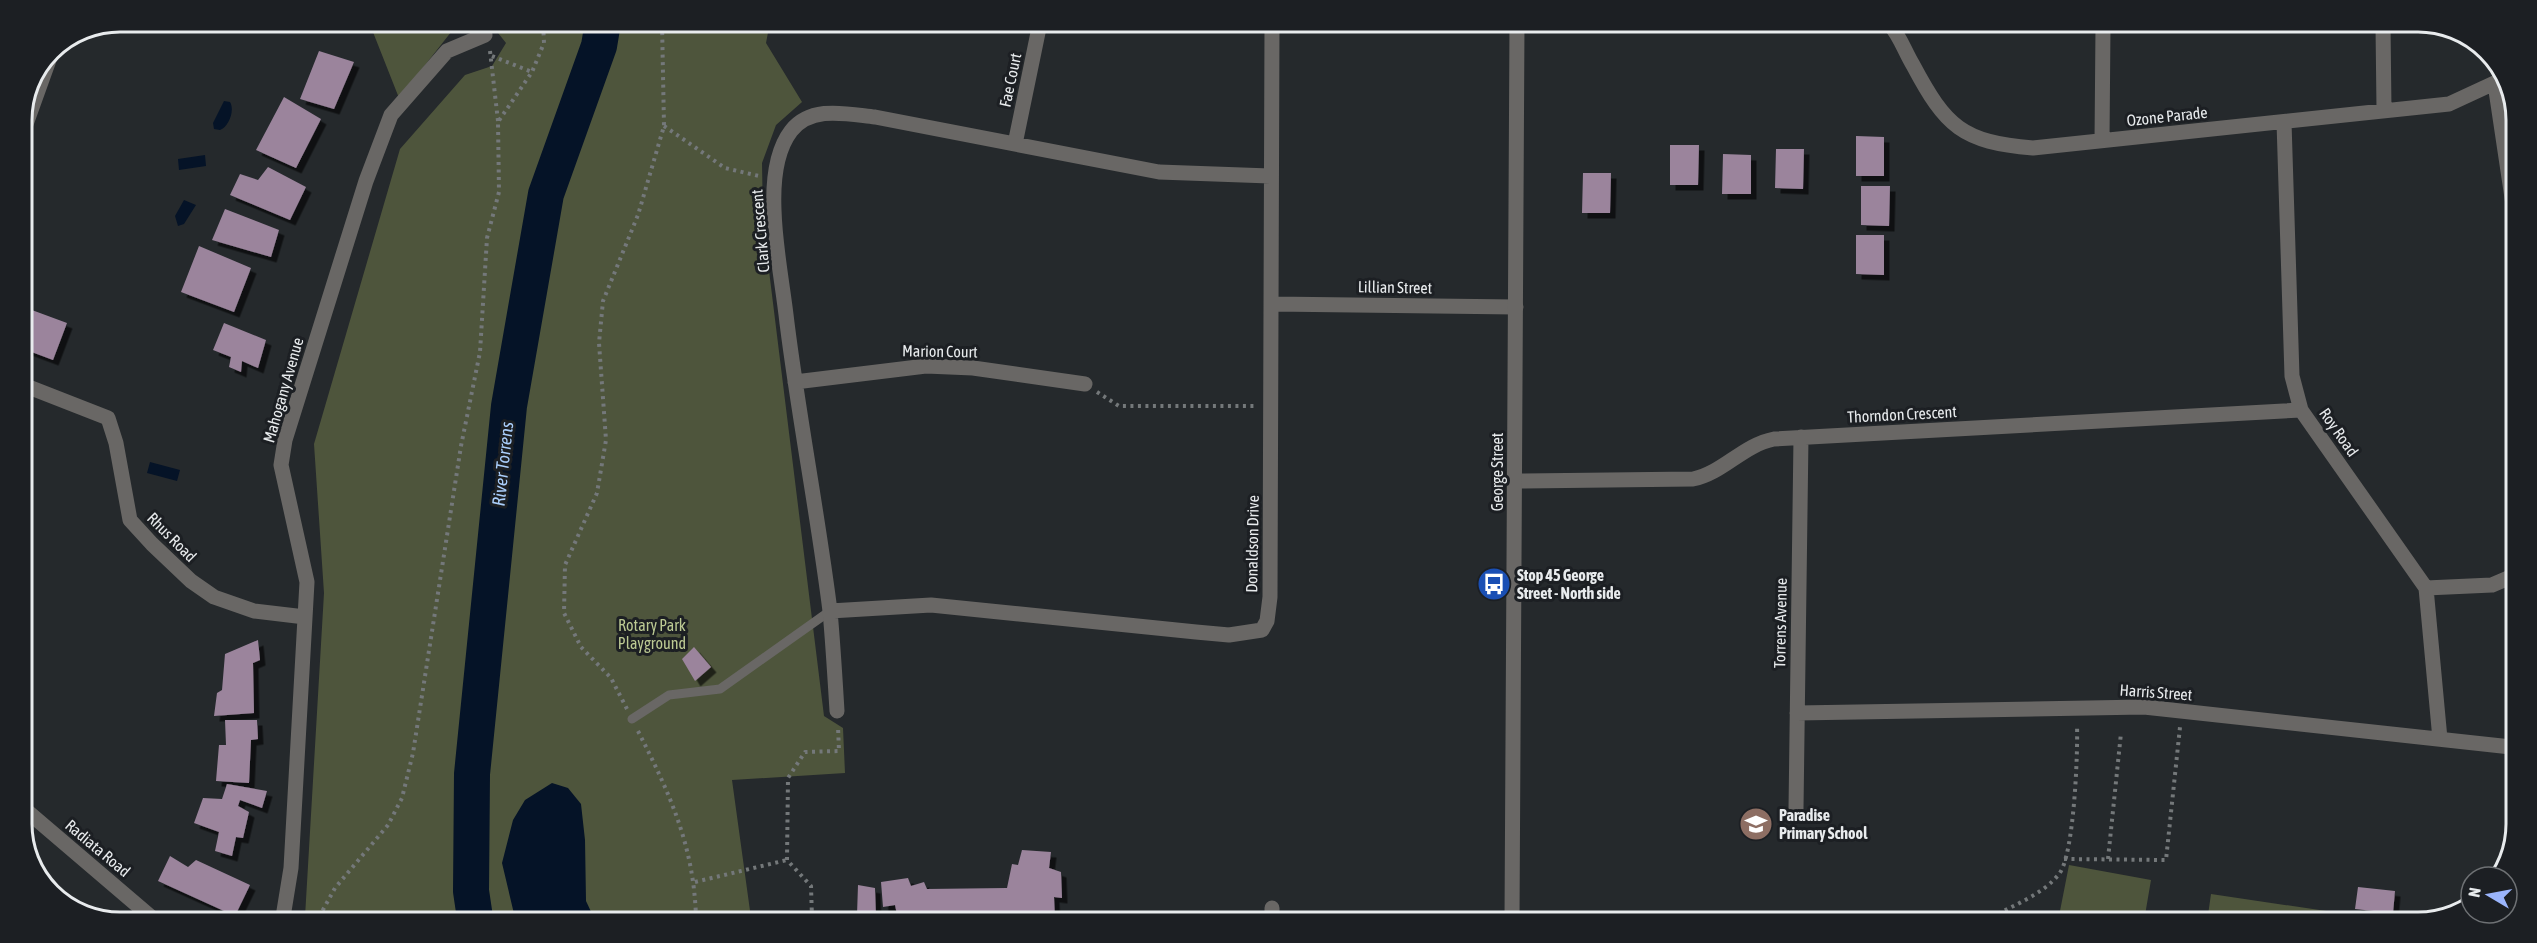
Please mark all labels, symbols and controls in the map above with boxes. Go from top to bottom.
street label: Fae Court [996,51,1025,109]
street label: Ozone Parade [2126,103,2208,129]
street label: Clark Crescent [747,188,773,273]
street label: Lillian Street [1358,277,1433,297]
street label: Mahogany Avenue [259,335,308,445]
street label: Marion Court [902,341,978,361]
street label: Thorndon Crescent [1847,402,1958,426]
street label: Roy Road [2315,404,2362,460]
water label: River Torrens [488,421,517,507]
street label: George Street [1488,432,1507,511]
street label: Donaldson Drive [1242,495,1262,593]
street label: Rhus Road [144,509,200,565]
bus stop icon: Stop 45 George Street - North side [1476,566,1512,602]
place label: Stop 45 George Street - North side [1517,566,1621,602]
street label: Torrens Avenue [1770,578,1790,668]
park label: Rotary Park Playground [618,616,686,653]
street label: Harris Street [2119,680,2193,704]
school or university icon: Paradise Primary School [1738,806,1774,842]
place label: Paradise Primary School [1779,806,1868,842]
street label: Radiata Road [62,816,134,880]
north arrow [2459,865,2519,925]
text: N [2465,886,2484,899]

